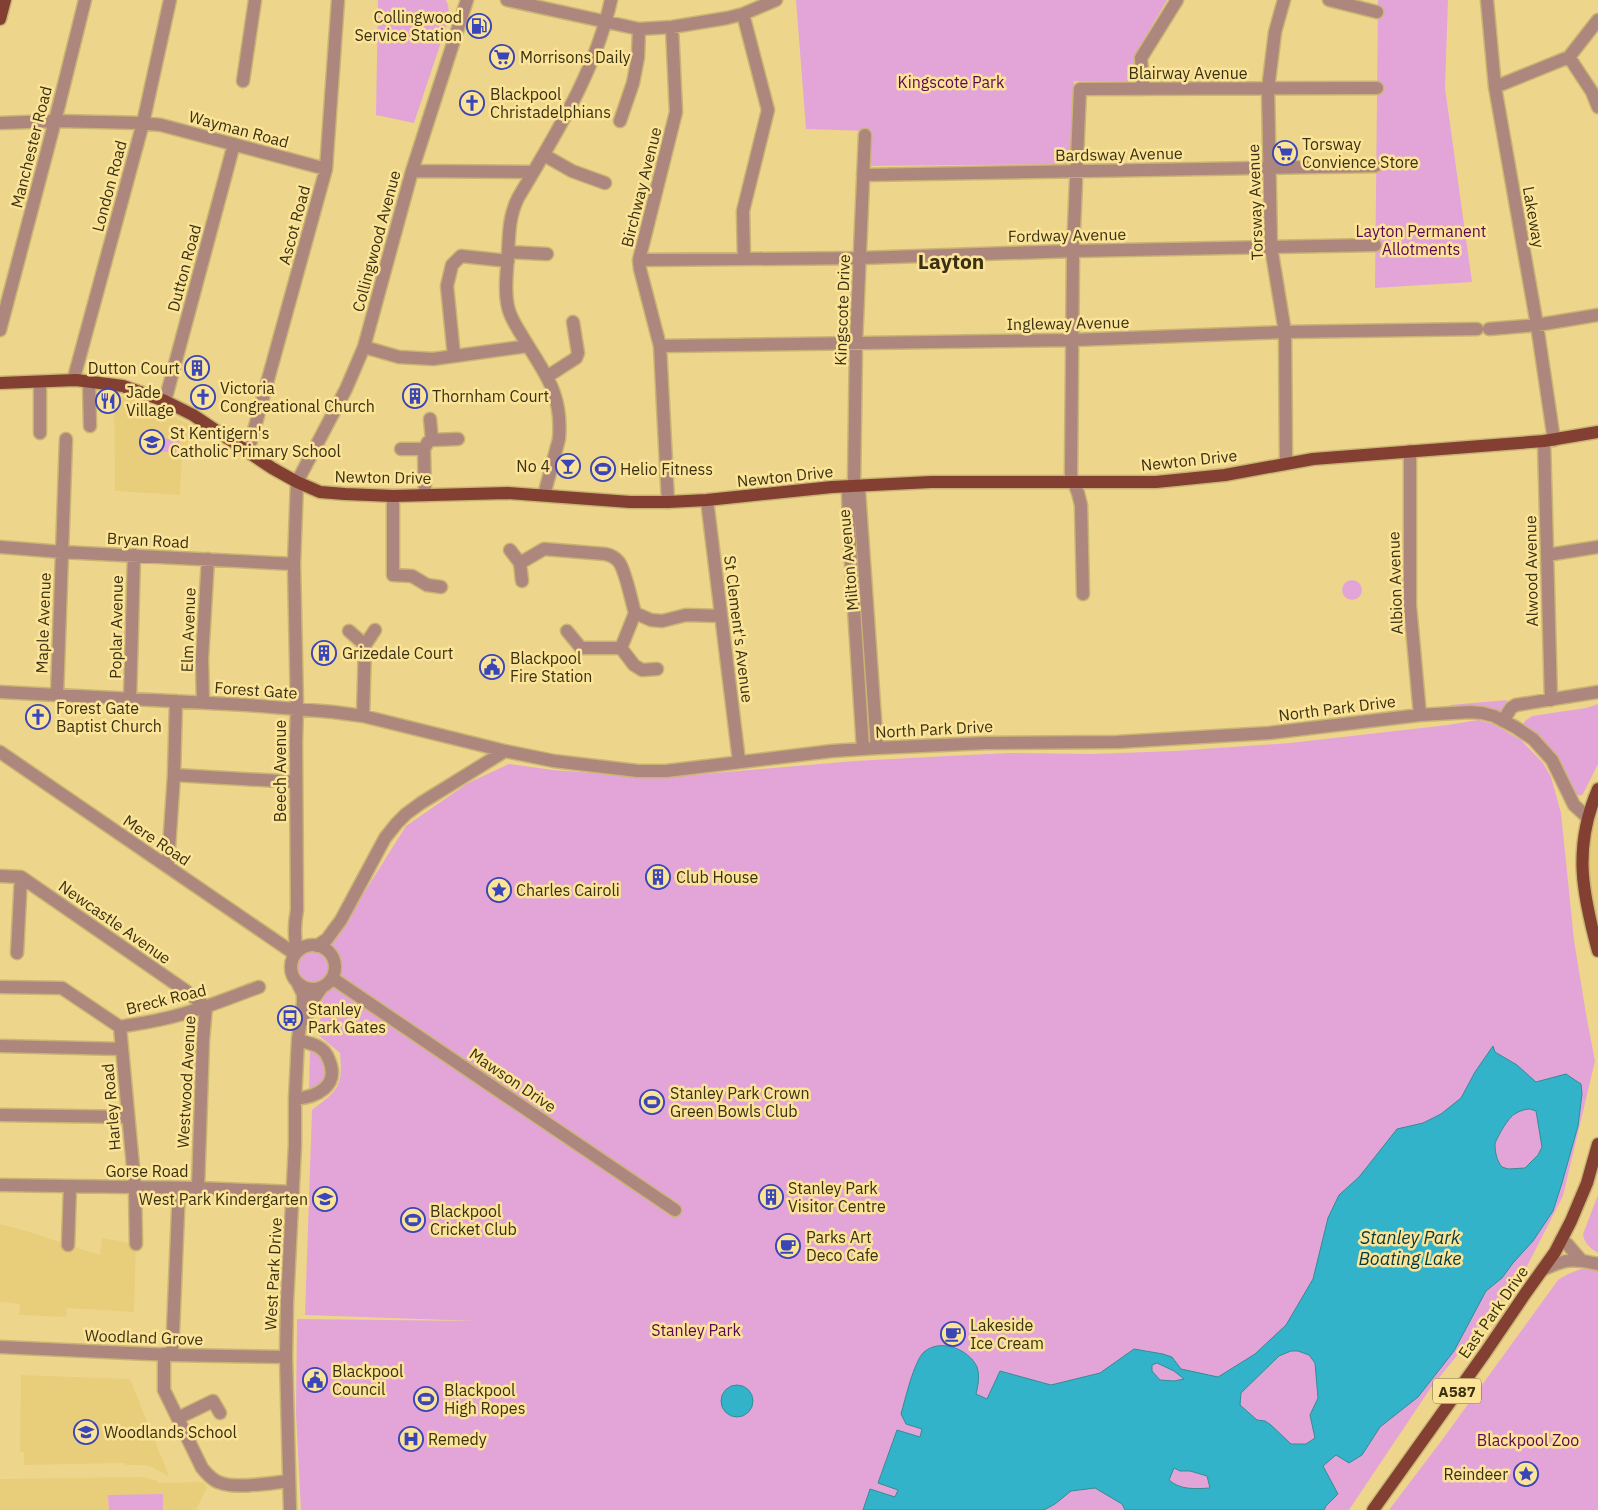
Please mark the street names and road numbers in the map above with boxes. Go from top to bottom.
street label: Blairway Avenue [1128,63,1248,83]
street label: Manchester Road [6,84,56,210]
street label: Wayman Road [187,106,291,152]
street label: Birchway Avenue [616,125,666,249]
street label: London Road [87,138,131,234]
street label: Bardsway Avenue [1055,143,1183,165]
street label: Torsway Avenue [1243,143,1267,261]
street label: Collingwood Avenue [347,168,405,314]
street label: Ascot Road [274,183,314,267]
street label: Lakeway [1519,185,1549,249]
street label: Dutton Road [163,222,205,314]
street label: Fordway Avenue [1008,224,1127,246]
street label: Kingscote Drive [830,254,854,366]
street label: Ingleway Avenue [1006,312,1130,334]
street label: Newton Drive [1140,445,1238,475]
street label: Newton Drive [736,461,834,491]
street label: Newton Drive [334,466,432,488]
street label: Milton Avenue [834,508,862,612]
street label: Alwood Avenue [1520,515,1542,627]
street label: Bryan Road [106,528,190,552]
street label: Albion Avenue [1383,531,1407,635]
street label: St Clement's Avenue [720,554,758,704]
street label: Maple Avenue [31,572,55,674]
street label: Poplar Avenue [105,575,127,679]
street label: Elm Avenue [177,587,199,673]
street label: Forest Gate [214,677,298,703]
street label: North Park Drive [1277,691,1397,725]
street label: North Park Drive [875,716,994,742]
street label: Beech Avenue [270,720,290,822]
street label: Mere Road [120,810,194,870]
street label: Newcastle Avenue [55,876,175,968]
street label: Breck Road [124,979,208,1019]
street label: Westwood Avenue [173,1015,199,1149]
street label: Mawson Drive [466,1044,560,1117]
street label: Harley Road [97,1063,125,1151]
street label: Gorse Road [105,1161,189,1181]
street label: West Park Drive [260,1217,286,1331]
street label: East Park Drive [1454,1262,1532,1362]
street label: Woodland Grove [84,1325,204,1349]
road number: A587 [1433,1378,1481,1404]

